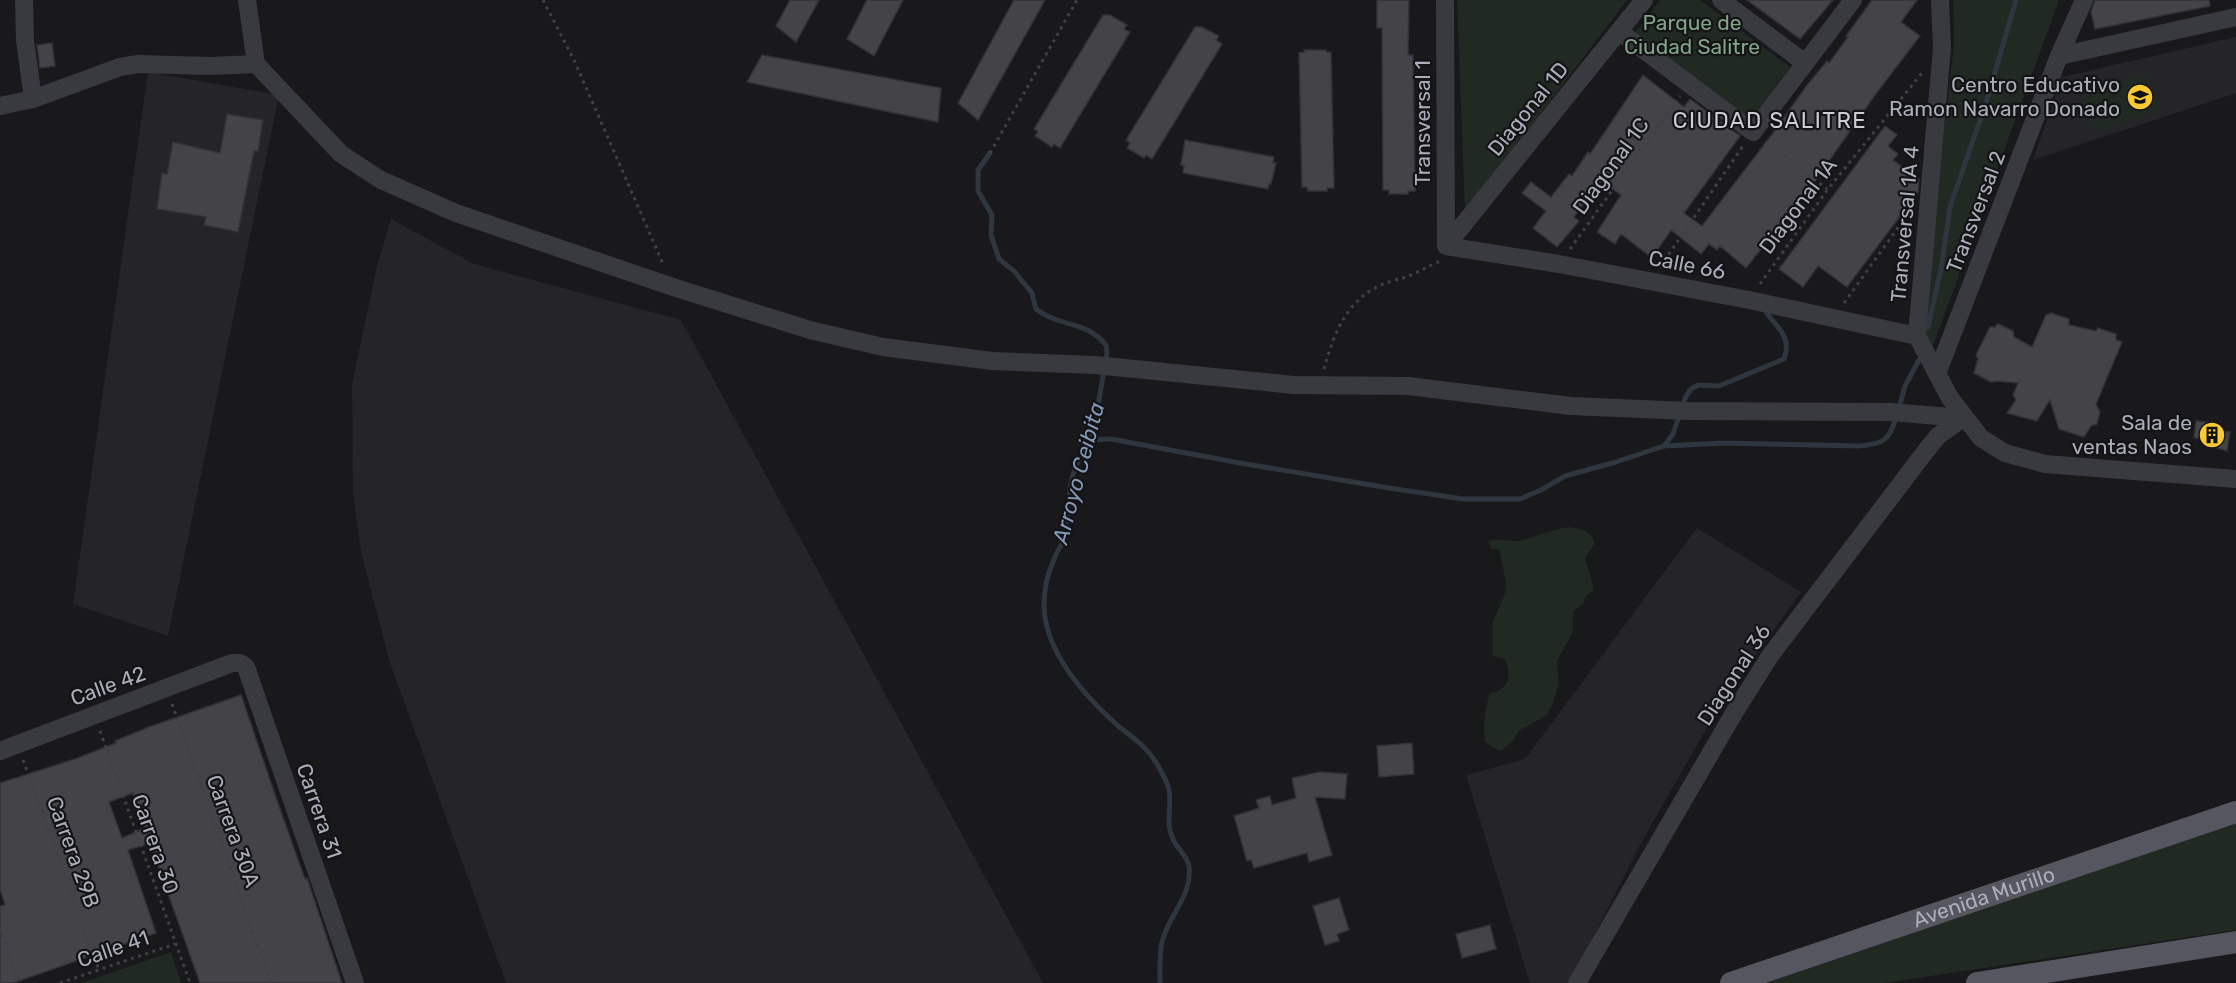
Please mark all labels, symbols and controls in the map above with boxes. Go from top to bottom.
park label: Parque de Ciudad Salitre [1624,10,1760,59]
street label: Diagonal 1D [1482,57,1573,161]
street label: Transversal 1 [1410,60,1435,186]
place label: Centro Educativo Ramon Navarro Donado [1889,72,2120,121]
school or university icon: Centro Educativo Ramon Navarro Donado [2125,82,2155,112]
district label: CIUDAD SALITRE [1673,107,1867,134]
street label: Diagonal 1C [1567,113,1654,219]
street label: Transversal 1A 4 [1885,145,1924,303]
street label: Transversal 2 [1941,147,2010,276]
street label: Diagonal 1A [1754,153,1842,258]
street label: Calle 66 [1646,245,1728,284]
water label: Arroyo Ceibita [1046,399,1110,548]
place label: Sala de ventas Naos [2072,410,2192,459]
building icon: Sala de ventas Naos [2197,420,2227,450]
street label: Diagonal 36 [1692,619,1776,730]
street label: Calle 42 [67,660,149,711]
street label: Carrera 31 [292,760,347,862]
street label: Carrera 30A [202,771,265,890]
street label: Carrera 30 [127,791,184,897]
street label: Carrera 29B [42,793,105,911]
street label: Avenida Murillo [1910,861,2058,933]
street label: Calle 41 [74,925,152,972]

